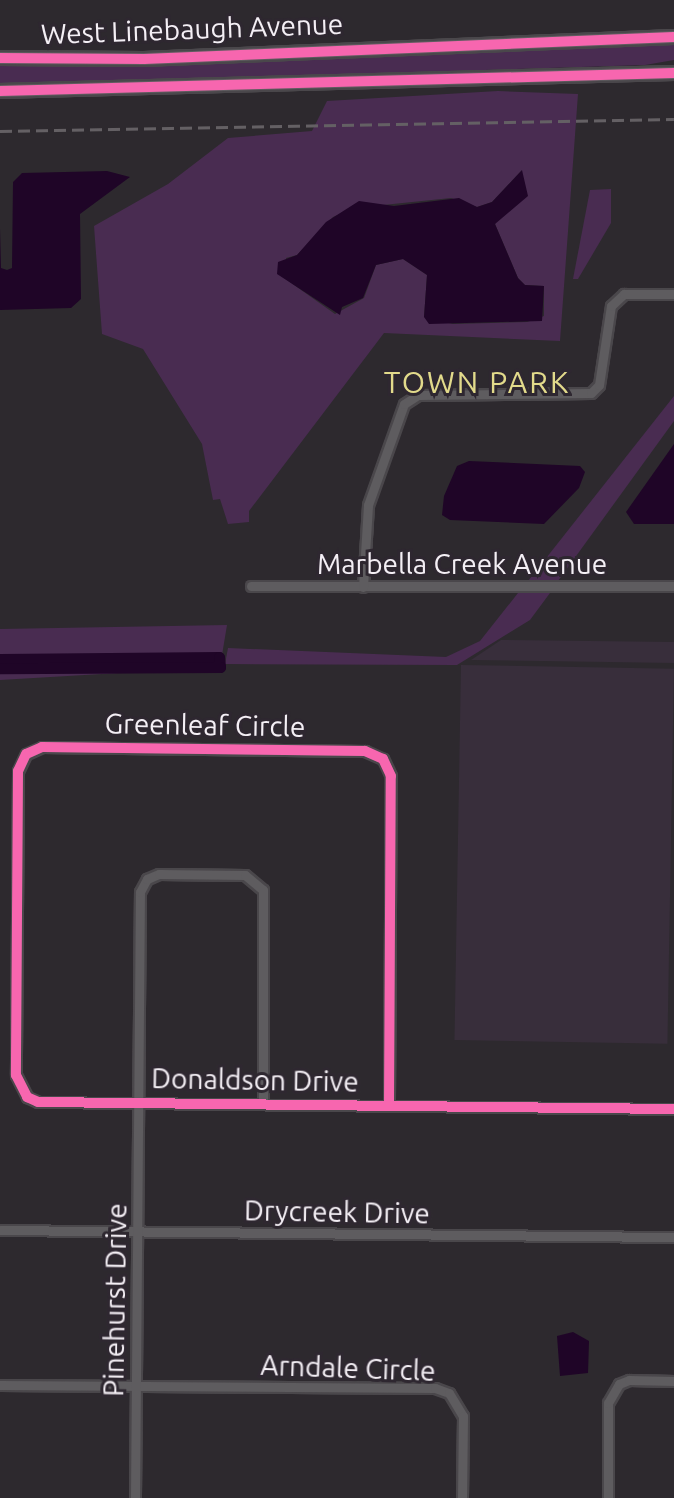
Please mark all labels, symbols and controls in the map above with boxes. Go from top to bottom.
street label: West Linebaugh Avenue [40,7,344,51]
district label: TOWN PARK [384,364,570,400]
street label: Marbella Creek Avenue [317,547,607,581]
street label: Greenleaf Circle [104,706,306,744]
street label: Donaldson Drive [151,1061,359,1099]
street label: Drycreek Drive [244,1194,430,1230]
street label: Pinehurst Drive [97,1203,133,1397]
street label: Arndale Circle [260,1348,436,1388]

